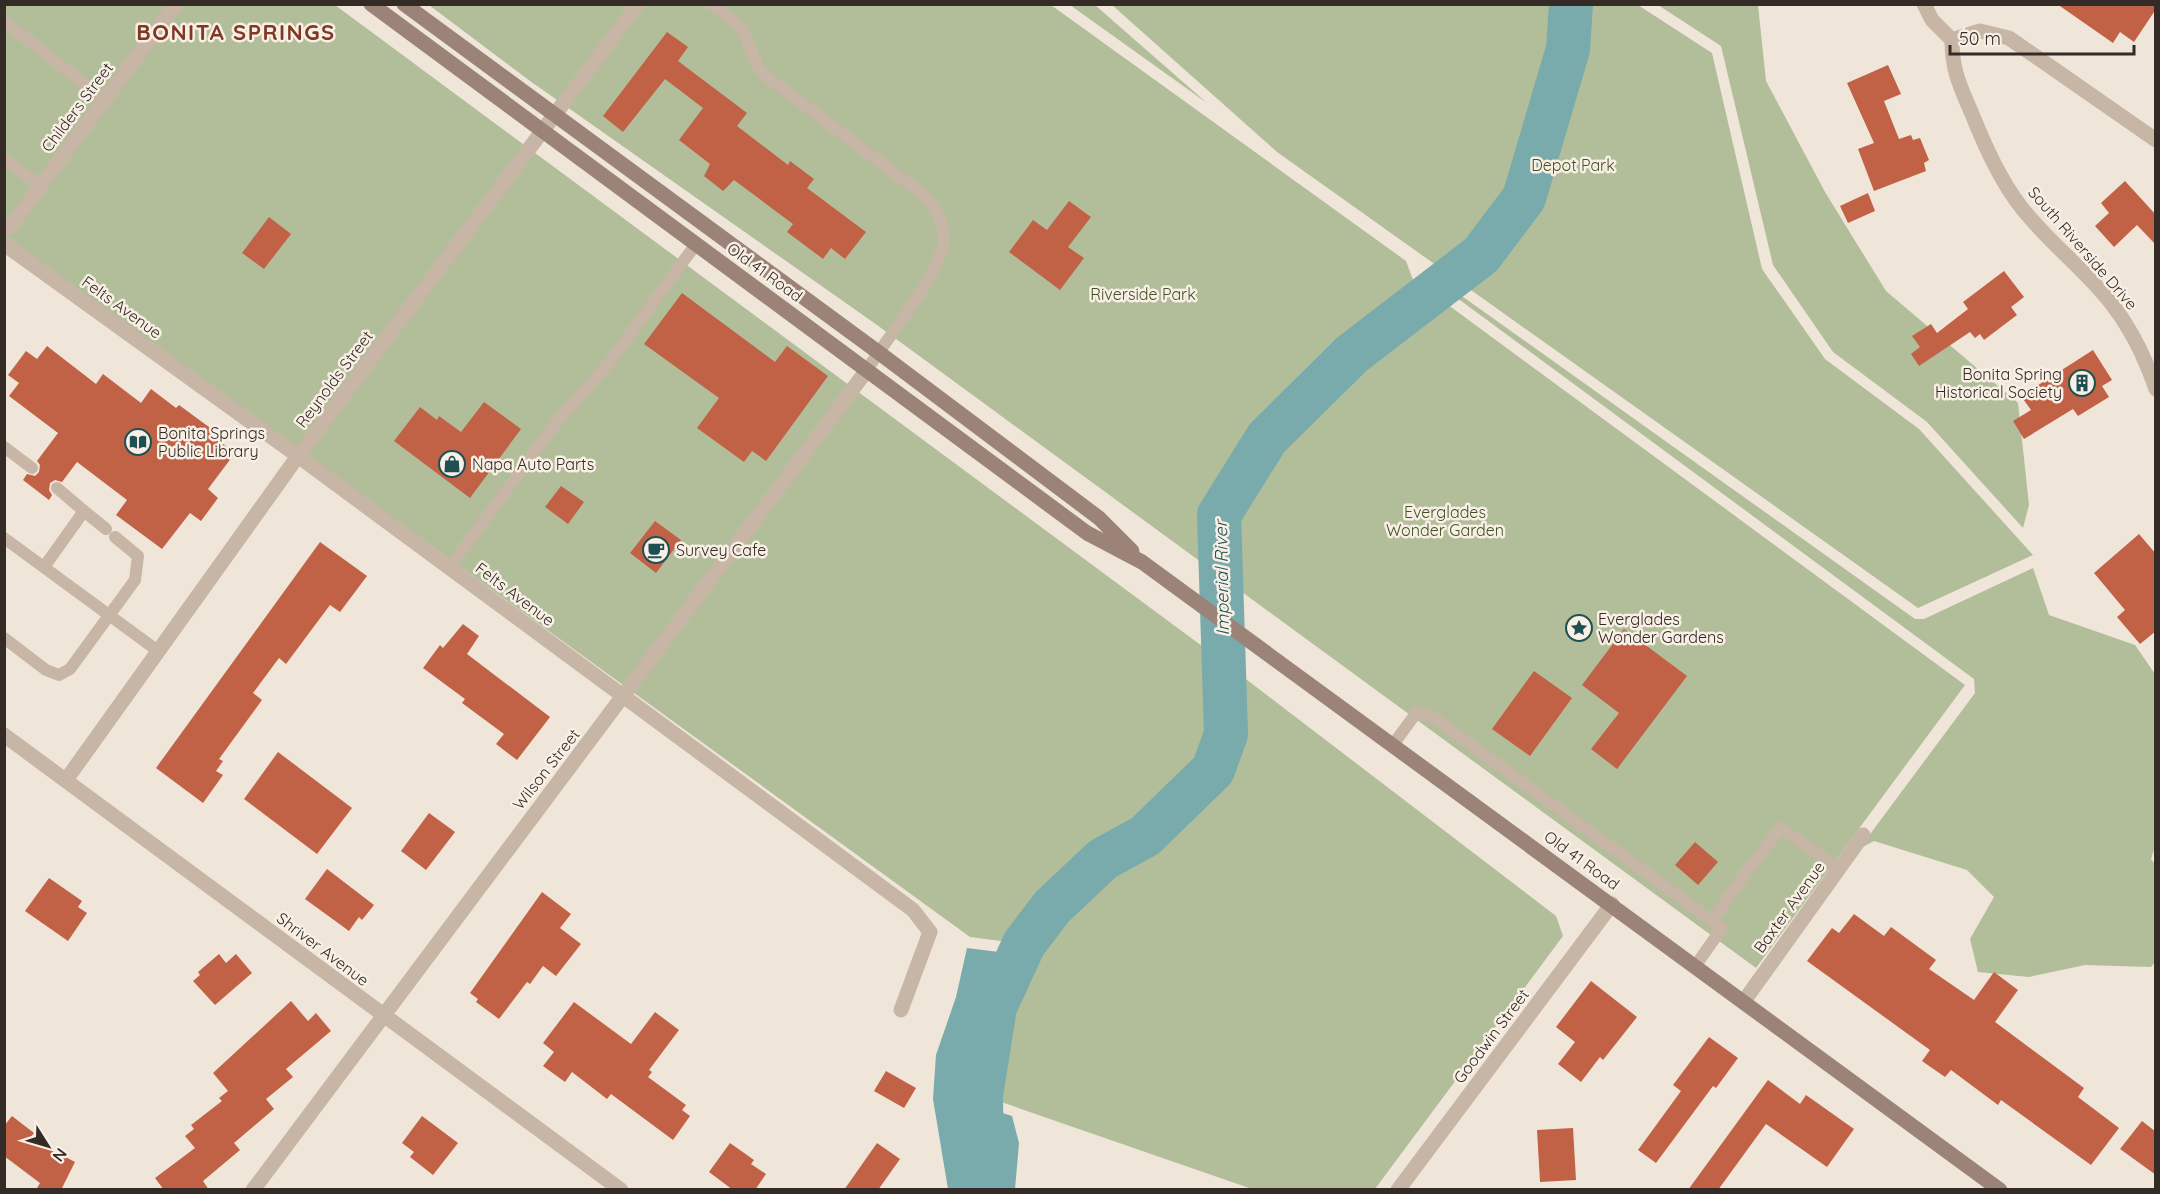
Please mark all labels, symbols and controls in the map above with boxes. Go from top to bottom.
district label: BONITA SPRINGS [136,18,336,46]
scale bar [1950,18,2134,56]
text: 50 m [1959,27,2001,50]
street label: Childers Street [37,58,117,156]
park label: Depot Park [1531,155,1615,175]
street label: South Riverside Drive [2024,182,2142,314]
street label: Old 41 Road [723,238,807,306]
street label: Felts Avenue [78,271,166,343]
park label: Riverside Park [1090,284,1196,304]
street label: Reynolds Street [291,326,377,432]
place label: Bonita Spring Historical Society [1935,364,2062,402]
building icon: Bonita Spring Historical Society [2067,368,2097,398]
place label: Bonita Springs Public Library [158,423,265,461]
library icon: Bonita Springs Public Library [123,427,153,457]
shop icon: Napa Auto Parts [437,449,467,479]
place label: Napa Auto Parts [472,454,594,474]
park label: Everglades Wonder Garden [1386,502,1504,540]
water label: Imperial River [1209,518,1234,636]
cafe icon: Survey Cafe [641,535,671,565]
place label: Survey Cafe [676,540,766,560]
street label: Felts Avenue [472,558,558,630]
place label: Everglades Wonder Gardens [1598,609,1724,647]
place icon: Everglades Wonder Gardens [1564,613,1594,643]
street label: Wilson Street [508,725,584,813]
street label: Old 41 Road [1540,826,1624,894]
street label: Baxter Avenue [1749,857,1829,957]
street label: Shriver Avenue [273,908,373,990]
street label: Goodwin Street [1449,985,1533,1087]
north arrow [18,1116,78,1176]
text: N [48,1144,72,1166]

